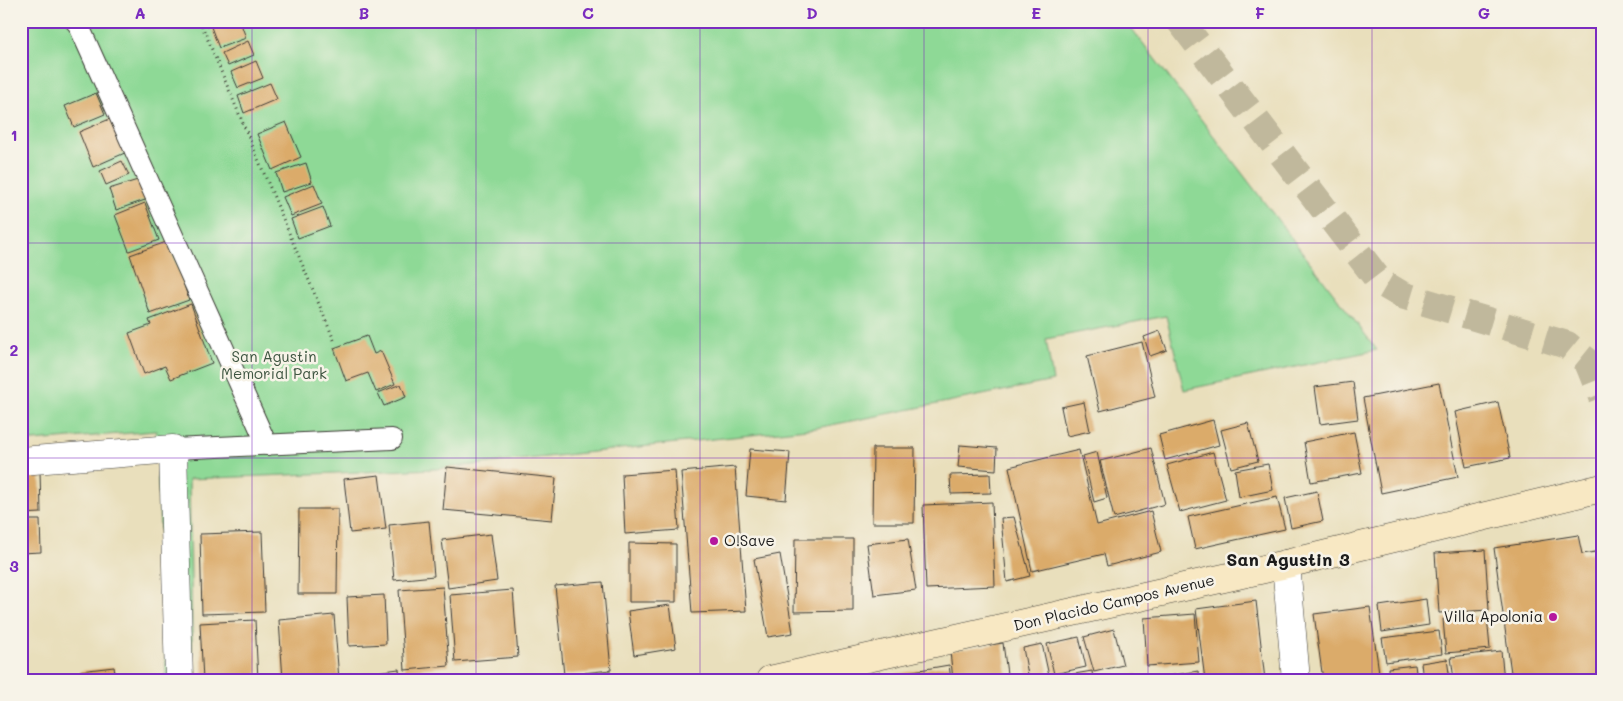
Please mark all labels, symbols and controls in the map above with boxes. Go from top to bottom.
text: A [134,2,146,23]
text: B [359,2,369,23]
text: C [582,2,594,23]
text: D [806,2,818,23]
text: E [1031,2,1041,23]
text: F [1255,2,1265,23]
text: G [1478,2,1490,23]
text: 1 [10,124,18,145]
text: 2 [10,339,19,360]
park label: San Agustin Memorial Park [221,346,327,383]
place label: O!Save [724,530,775,550]
marker: O!Save [708,535,720,547]
district label: San Agustin 3 [1226,547,1350,571]
text: 3 [9,555,19,576]
street label: Don Placido Campos Avenue [1011,569,1216,635]
place label: Villa Apolonia [1444,606,1543,626]
marker: Villa Apolonia [1547,611,1559,623]

